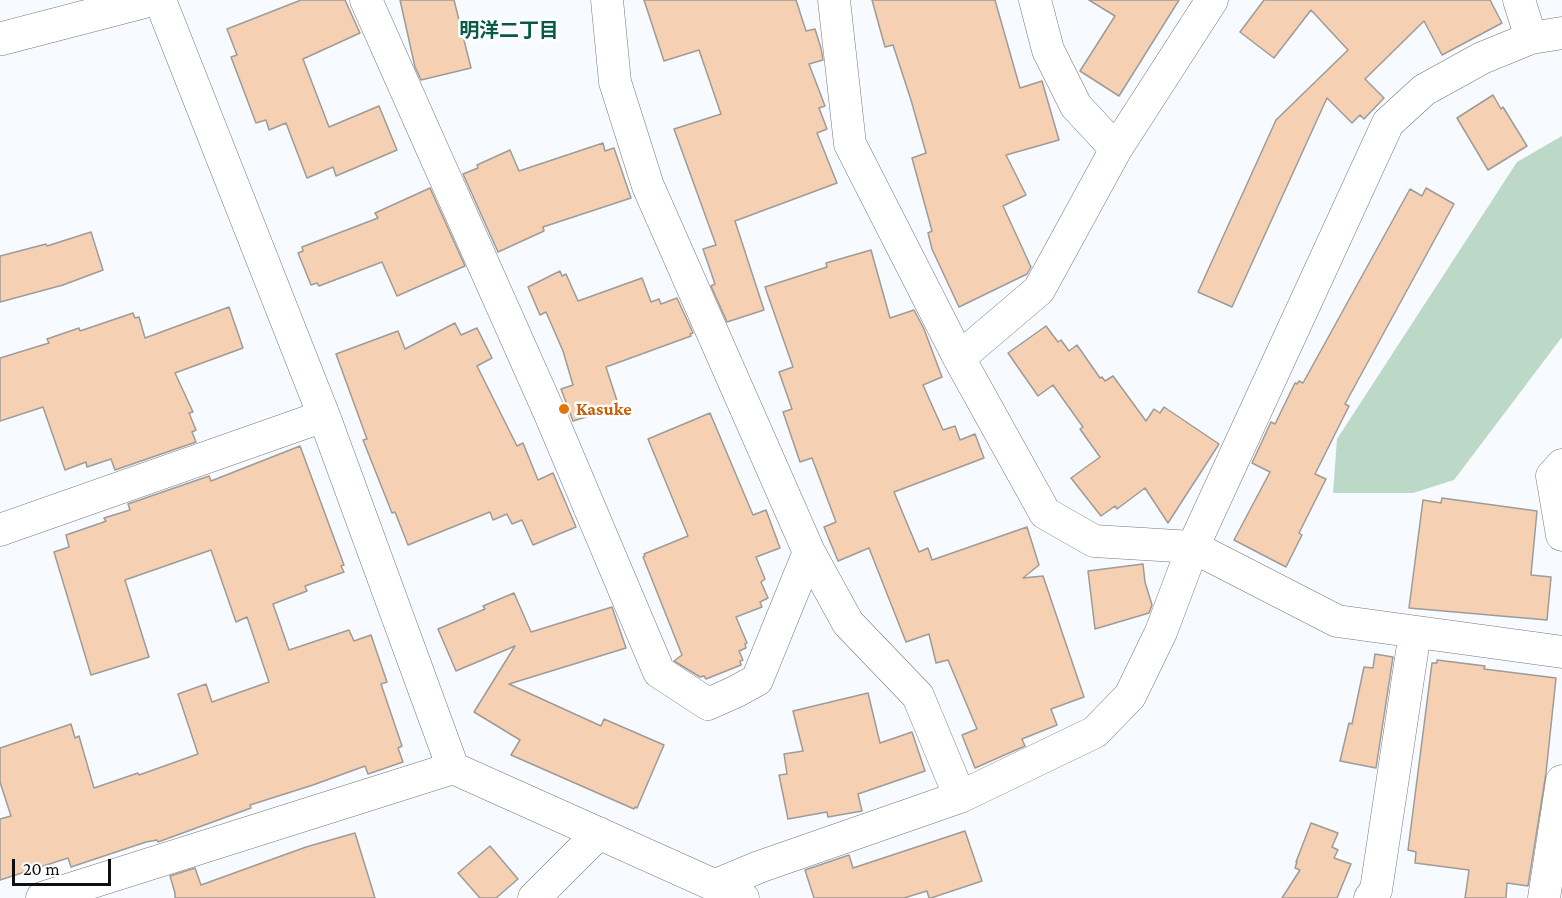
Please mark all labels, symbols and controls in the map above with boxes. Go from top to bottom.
district label: 明洋二丁目 [459,19,559,43]
place label: Kasuke [576,398,632,420]
marker: Kasuke [557,402,571,416]
scale bar [15,847,114,885]
text: 20 m [23,859,60,879]

